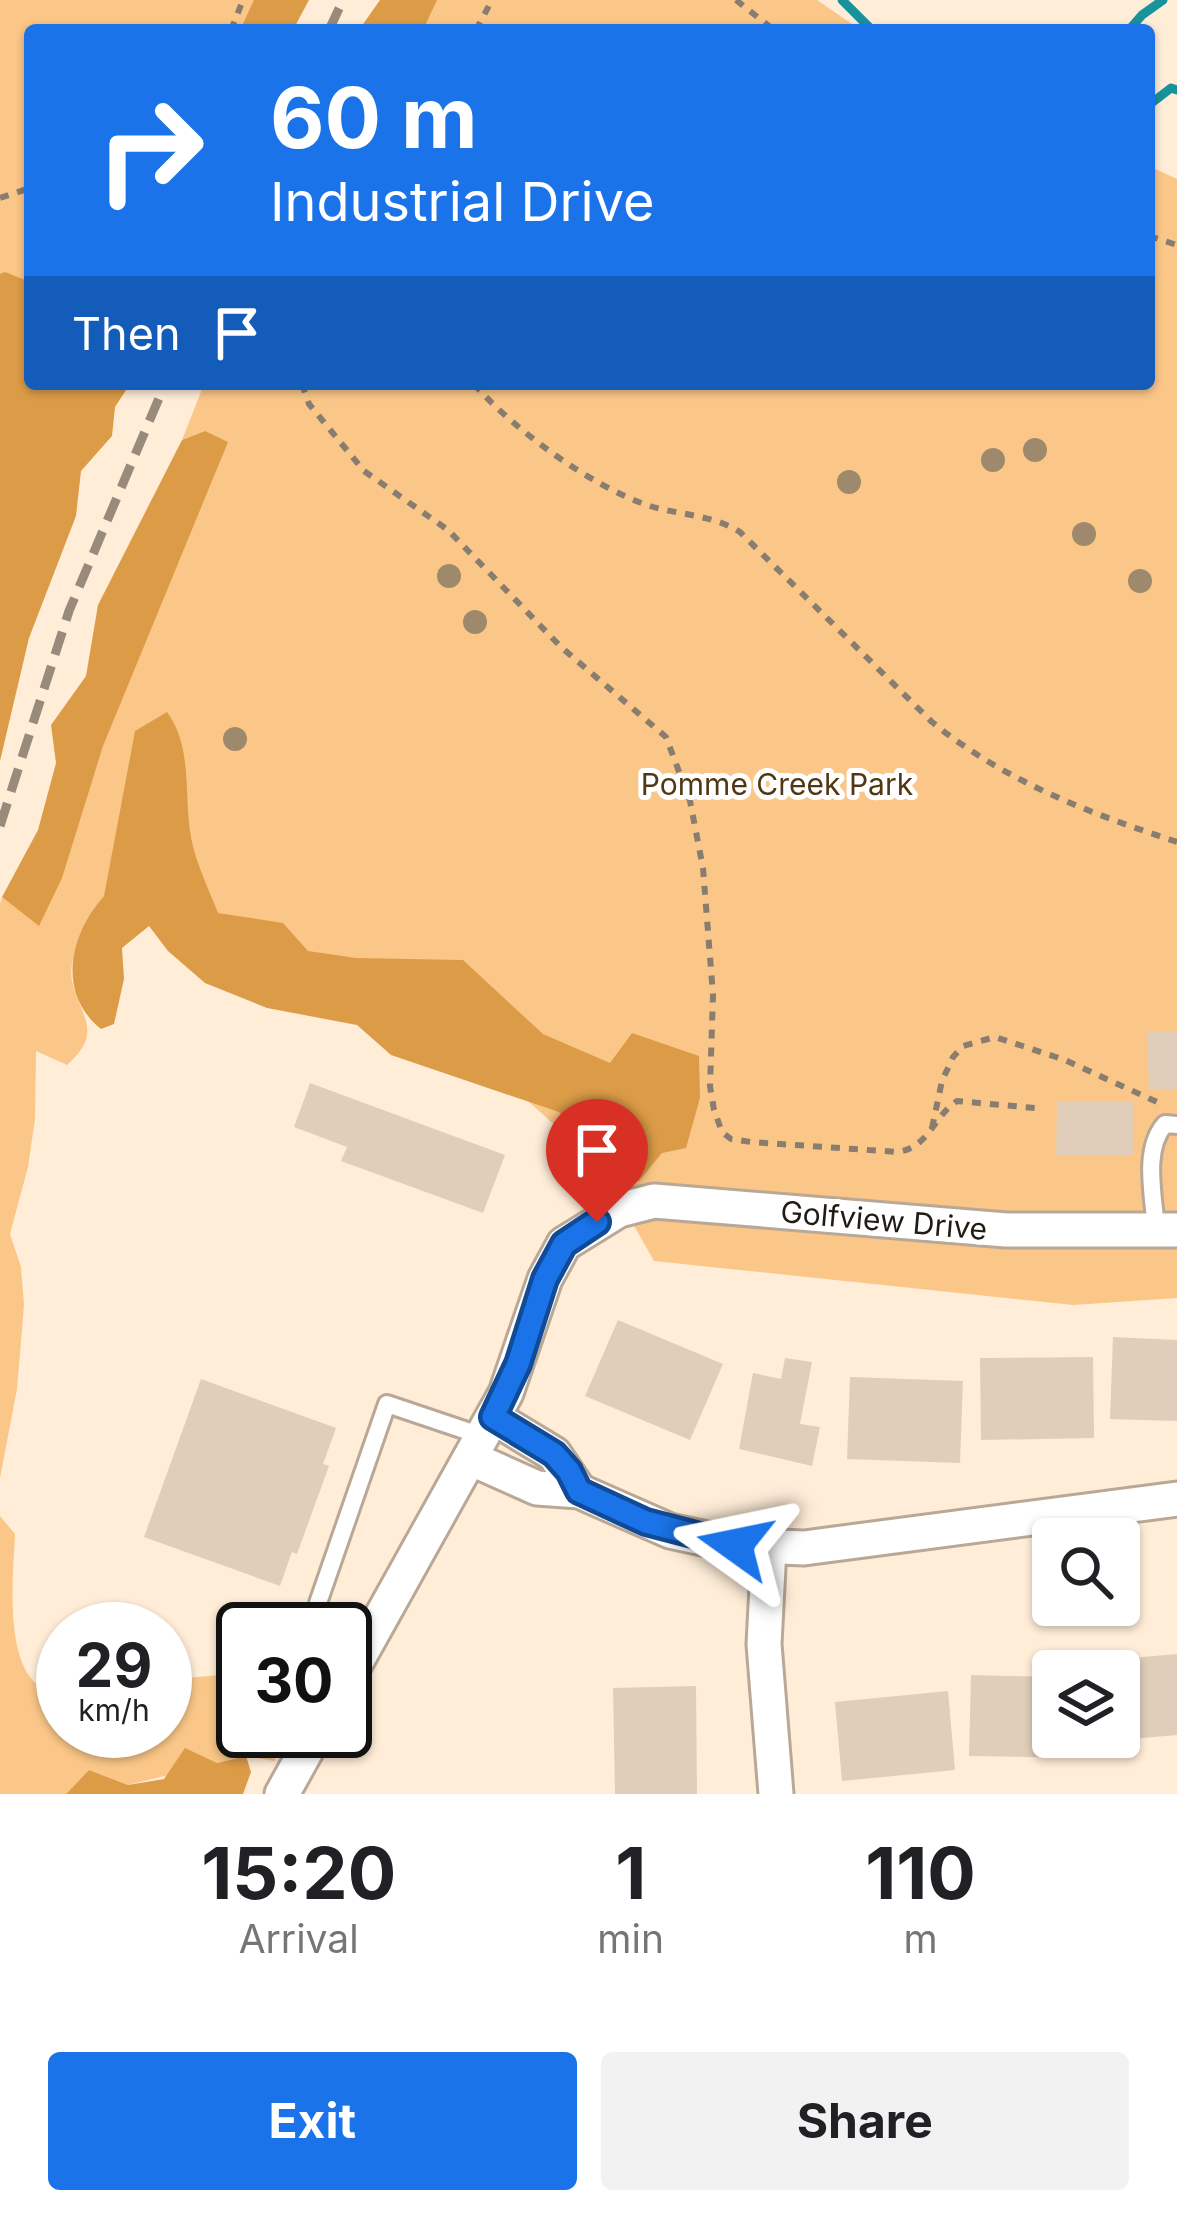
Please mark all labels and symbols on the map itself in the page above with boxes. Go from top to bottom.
park label: Pomme Creek Park [641,766,914,802]
pin [546,1099,648,1222]
street label: Golfview Drive [779,1193,989,1247]
position arrow [672,1482,798,1608]
speed limit sign: 30 [216,1602,372,1758]

